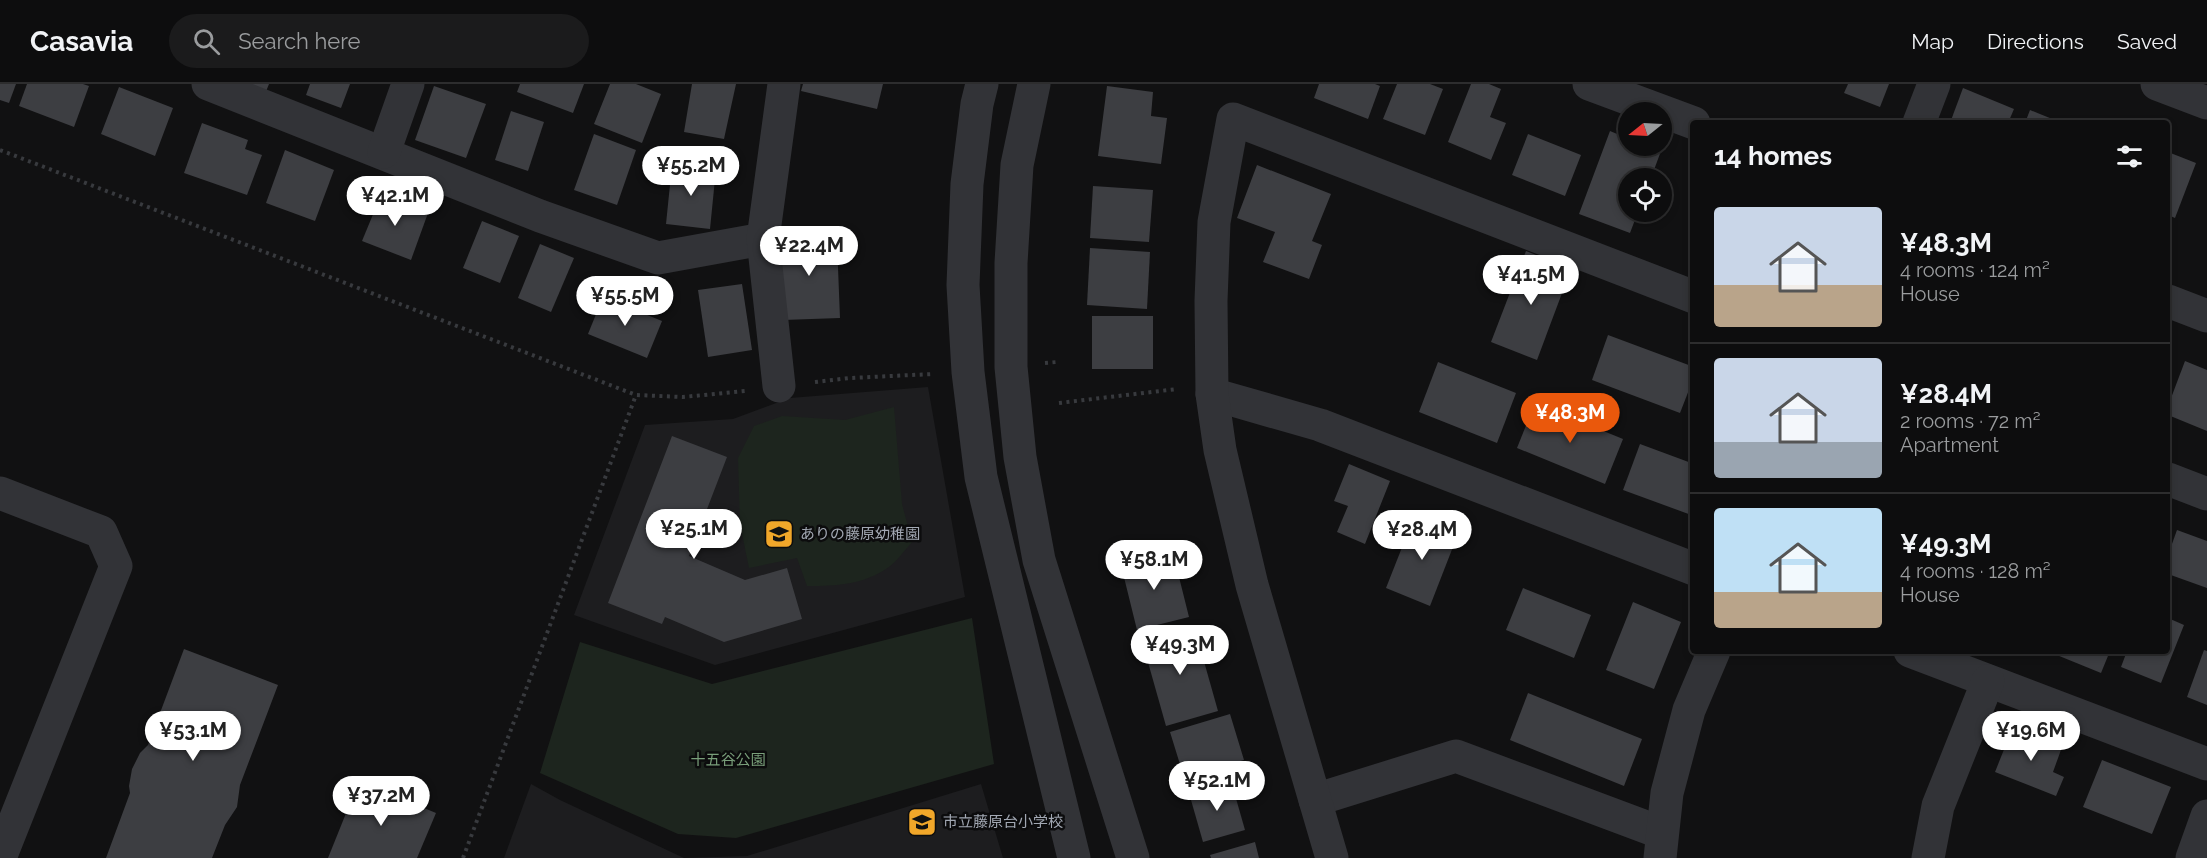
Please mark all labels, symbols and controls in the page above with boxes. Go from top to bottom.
search box [169,14,589,68]
text: Casavia [30,25,133,58]
icon: search [190,25,223,58]
text: Search here [238,28,360,54]
text: Map [1911,29,1954,54]
text: Directions [1987,29,2084,54]
text: Saved [2117,29,2177,54]
north arrow [1618,102,1672,156]
map controls [1618,102,1672,222]
icon: filters [2113,140,2146,173]
text: 14 homes [1714,141,1832,171]
pin: ¥55.2M [642,146,740,197]
text: ¥55.2M [656,153,726,177]
button: locate [1618,168,1672,222]
pin: ¥42.1M [346,176,444,227]
text: ¥42.1M [361,183,429,207]
pin: ¥22.4M [760,226,858,277]
text: ¥48.3M [1900,228,1992,258]
icon: home [1762,231,1834,303]
text: ¥22.4M [774,233,844,257]
pin: ¥41.5M [1482,255,1580,306]
text: 4 rooms · 124 m² [1900,258,2050,282]
text: ¥41.5M [1497,262,1565,286]
pin: ¥55.5M [576,276,674,327]
text: House [1900,282,1960,306]
text: ¥55.5M [590,283,660,307]
text: ¥28.4M [1900,379,1992,409]
icon: home [1762,382,1834,454]
pin: ¥48.3M [1521,393,1619,444]
text: ¥48.3M [1535,400,1605,424]
text: 2 rooms · 72 m² [1900,409,2040,433]
text: Apartment [1900,433,1999,457]
pin: ¥25.1M [645,509,743,560]
pin: ¥28.4M [1373,510,1471,561]
text: ¥25.1M [660,516,728,540]
text: ¥28.4M [1387,517,1457,541]
school or university icon: ありの藤原幼稚園 [763,518,795,550]
place label: ありの藤原幼稚園 [800,525,920,543]
text: ¥49.3M [1900,529,1992,559]
icon: home [1762,532,1834,604]
pin: ¥58.1M [1105,540,1203,591]
text: ¥58.1M [1119,547,1189,571]
text: 4 rooms · 128 m² [1900,559,2051,583]
text: House [1900,583,1960,607]
pin: ¥49.3M [1131,625,1229,676]
text: ¥49.3M [1145,632,1215,656]
pin: ¥53.1M [144,711,242,762]
pin: ¥19.6M [1982,711,2080,762]
text: ¥53.1M [159,718,227,742]
text: ¥19.6M [1996,718,2066,742]
park label: 十五谷公園 [690,751,766,769]
pin: ¥52.1M [1168,761,1266,812]
text: ¥52.1M [1183,768,1251,792]
pin: ¥37.2M [332,776,430,827]
text: ¥37.2M [347,783,415,807]
school or university icon: 市立藤原台小学校 [906,806,938,838]
place label: 市立藤原台小学校 [943,813,1063,831]

